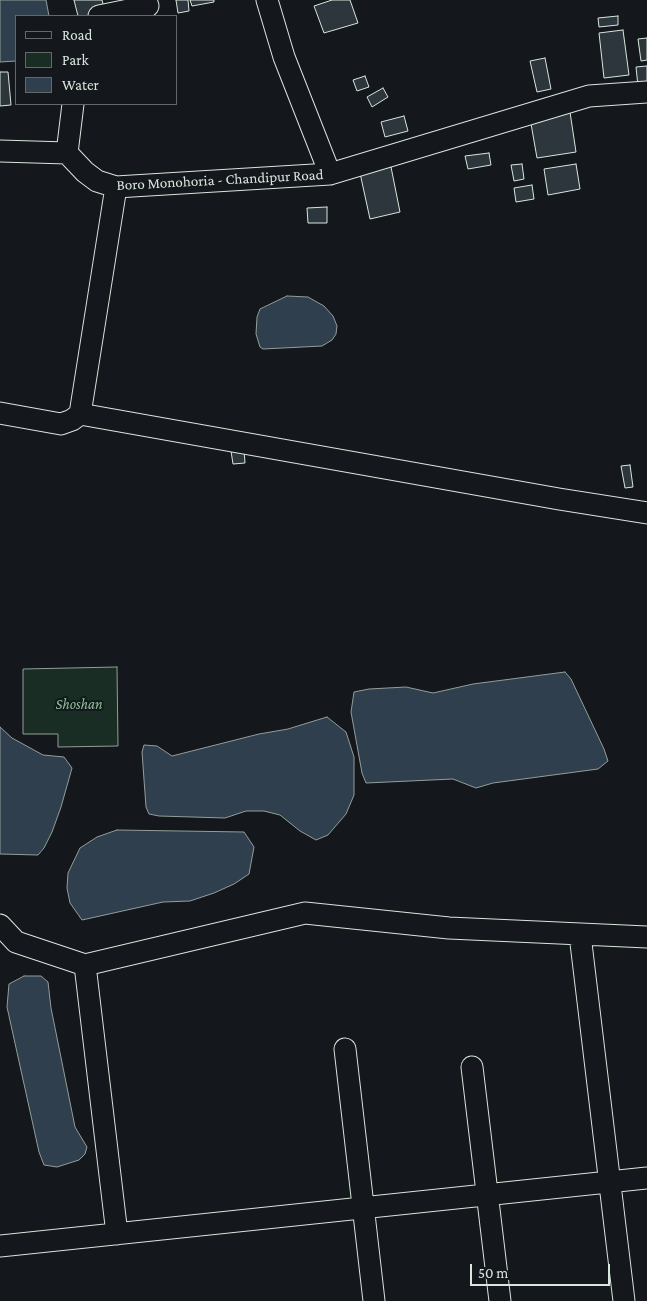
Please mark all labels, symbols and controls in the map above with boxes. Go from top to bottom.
legend [15,15,178,105]
text: Road [62,27,92,43]
text: Park [62,52,89,68]
text: Water [62,77,99,93]
street label: Boro Monohoria - Chandipur Road [116,166,324,194]
park label: Shoshan [55,695,103,713]
scale bar [472,1254,612,1286]
text: 50 m [478,1265,508,1281]

